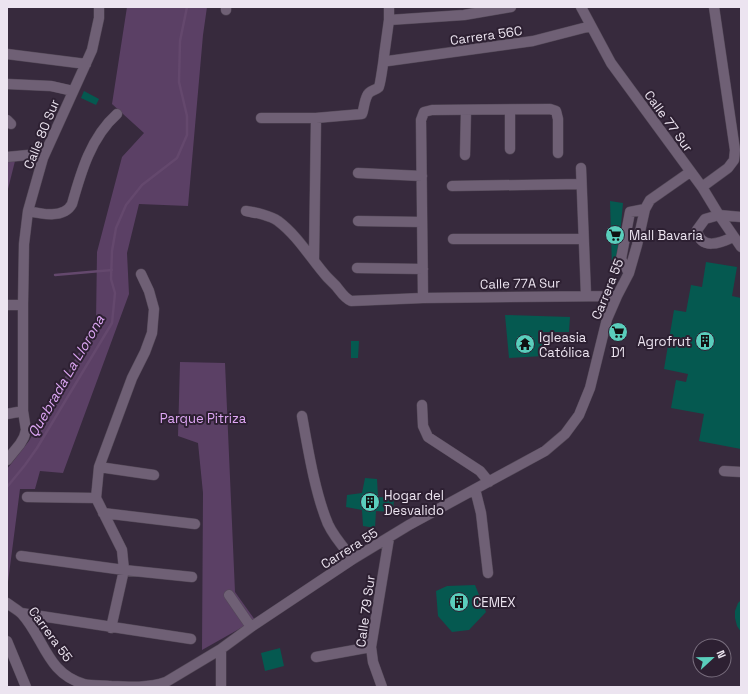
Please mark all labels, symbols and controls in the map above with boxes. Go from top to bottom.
street label: Carrera 56C [449,22,523,49]
street label: Calle 77 Sur [641,87,697,156]
street label: Calle 80 Sur [20,97,63,172]
supermarket icon: Mall Bavaria [604,224,626,246]
place label: Mall Bavaria [629,227,704,244]
street label: Carrera 55 [588,256,627,322]
street label: Calle 77A Sur [480,274,560,293]
water label: Quebrada La Llorona [24,311,109,440]
supermarket icon: D1 [607,321,629,343]
place label: Igleasia Católica [539,329,590,361]
building icon: Agrofrut [694,330,716,352]
temple icon: Igleasia Católica [514,333,536,355]
place label: Agrofrut [637,333,691,350]
place label: D1 [611,344,625,361]
park label: Parque Pitriza [160,410,247,427]
place label: Hogar del Desvalido [384,487,444,519]
building icon: Hogar del Desvalido [359,491,381,513]
street label: Carrera 55 [318,524,381,573]
street label: Calle 79 Sur [352,574,379,648]
building icon: CEMEX [448,591,470,613]
place label: CEMEX [473,594,516,611]
street label: Carrera 55 [25,603,76,665]
north arrow [692,638,732,678]
text: N [713,648,729,660]

